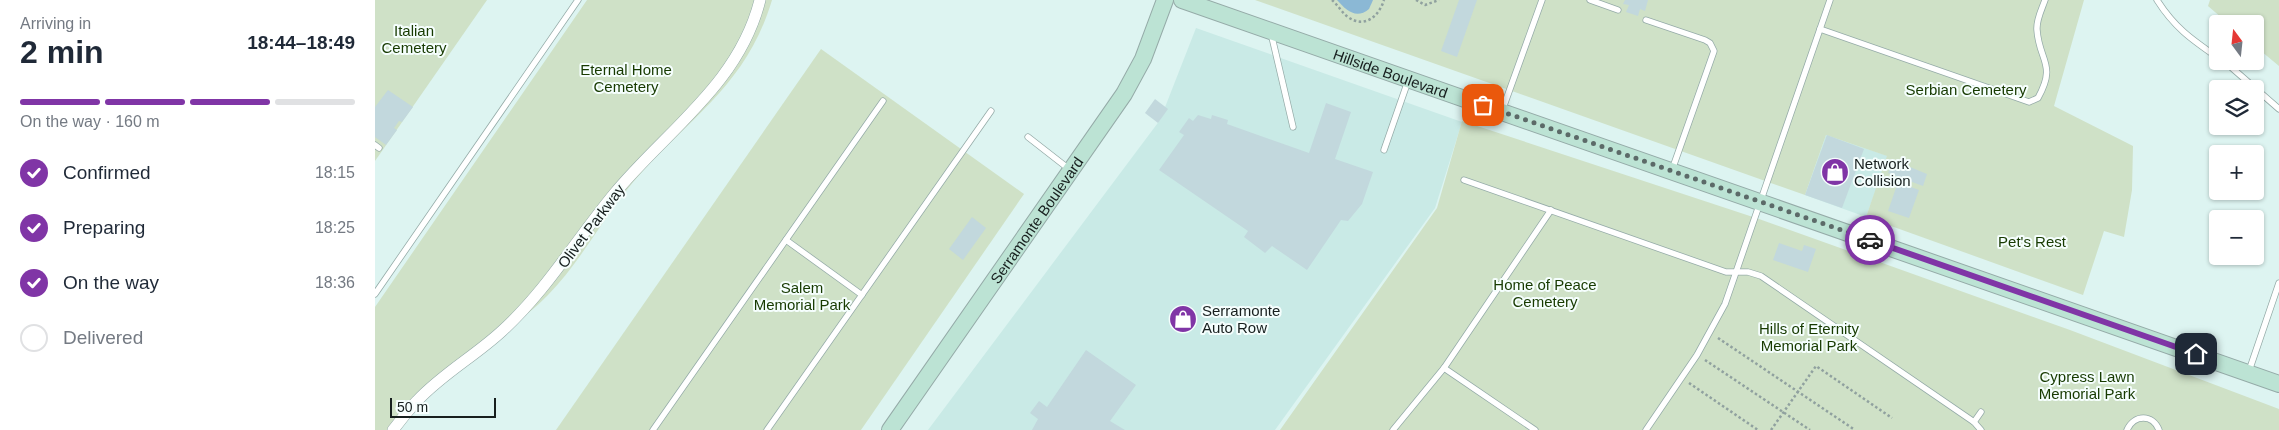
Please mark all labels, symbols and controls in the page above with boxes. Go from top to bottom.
text: Arriving in [20,15,91,32]
north arrow [2209,15,2264,70]
map controls [2209,15,2264,265]
park label: Italian Cemetery [381,22,447,56]
text: 18:44–18:49 [247,32,355,53]
text: 2 min [20,34,104,70]
street label: Hillside Boulevard [1331,45,1450,101]
park label: Eternal Home Cemetery [580,61,672,95]
button: layers [2209,80,2264,135]
park label: Serbian Cemetery [1906,81,2027,98]
pin [1462,84,1504,126]
icon: bag [1469,91,1497,119]
text: On the way · 160 m [20,113,160,130]
button: + [2209,145,2264,200]
street label: Serramonte Boulevard [986,153,1086,286]
place label: Network Collision [1854,155,1911,189]
shop icon: Network Collision [1820,157,1850,187]
icon: check [20,159,48,187]
text: Confirmed [63,162,151,183]
text: 18:15 [315,164,355,181]
street label: Olivet Parkway [554,181,628,271]
button: − [2209,210,2264,265]
icon: check [20,214,48,242]
courier [1845,215,1895,265]
text: Preparing [63,217,145,238]
text: 18:25 [315,219,355,236]
icon: car [1856,226,1884,254]
park label: Pet's Rest [1998,233,2067,250]
icon: check [20,269,48,297]
text: On the way [63,272,159,293]
text: 18:36 [315,274,355,291]
park label: Home of Peace Cemetery [1493,276,1597,310]
park label: Salem Memorial Park [754,279,851,313]
place label: Serramonte Auto Row [1202,302,1280,336]
shop icon: Serramonte Auto Row [1168,304,1198,334]
park label: Hills of Eternity Memorial Park [1759,320,1860,354]
text: Delivered [63,327,143,348]
pin [2175,333,2217,375]
icon: home [2182,340,2210,368]
park label: Cypress Lawn Memorial Park [2039,368,2136,402]
scale bar [390,395,496,418]
text: 50 m [397,399,428,415]

